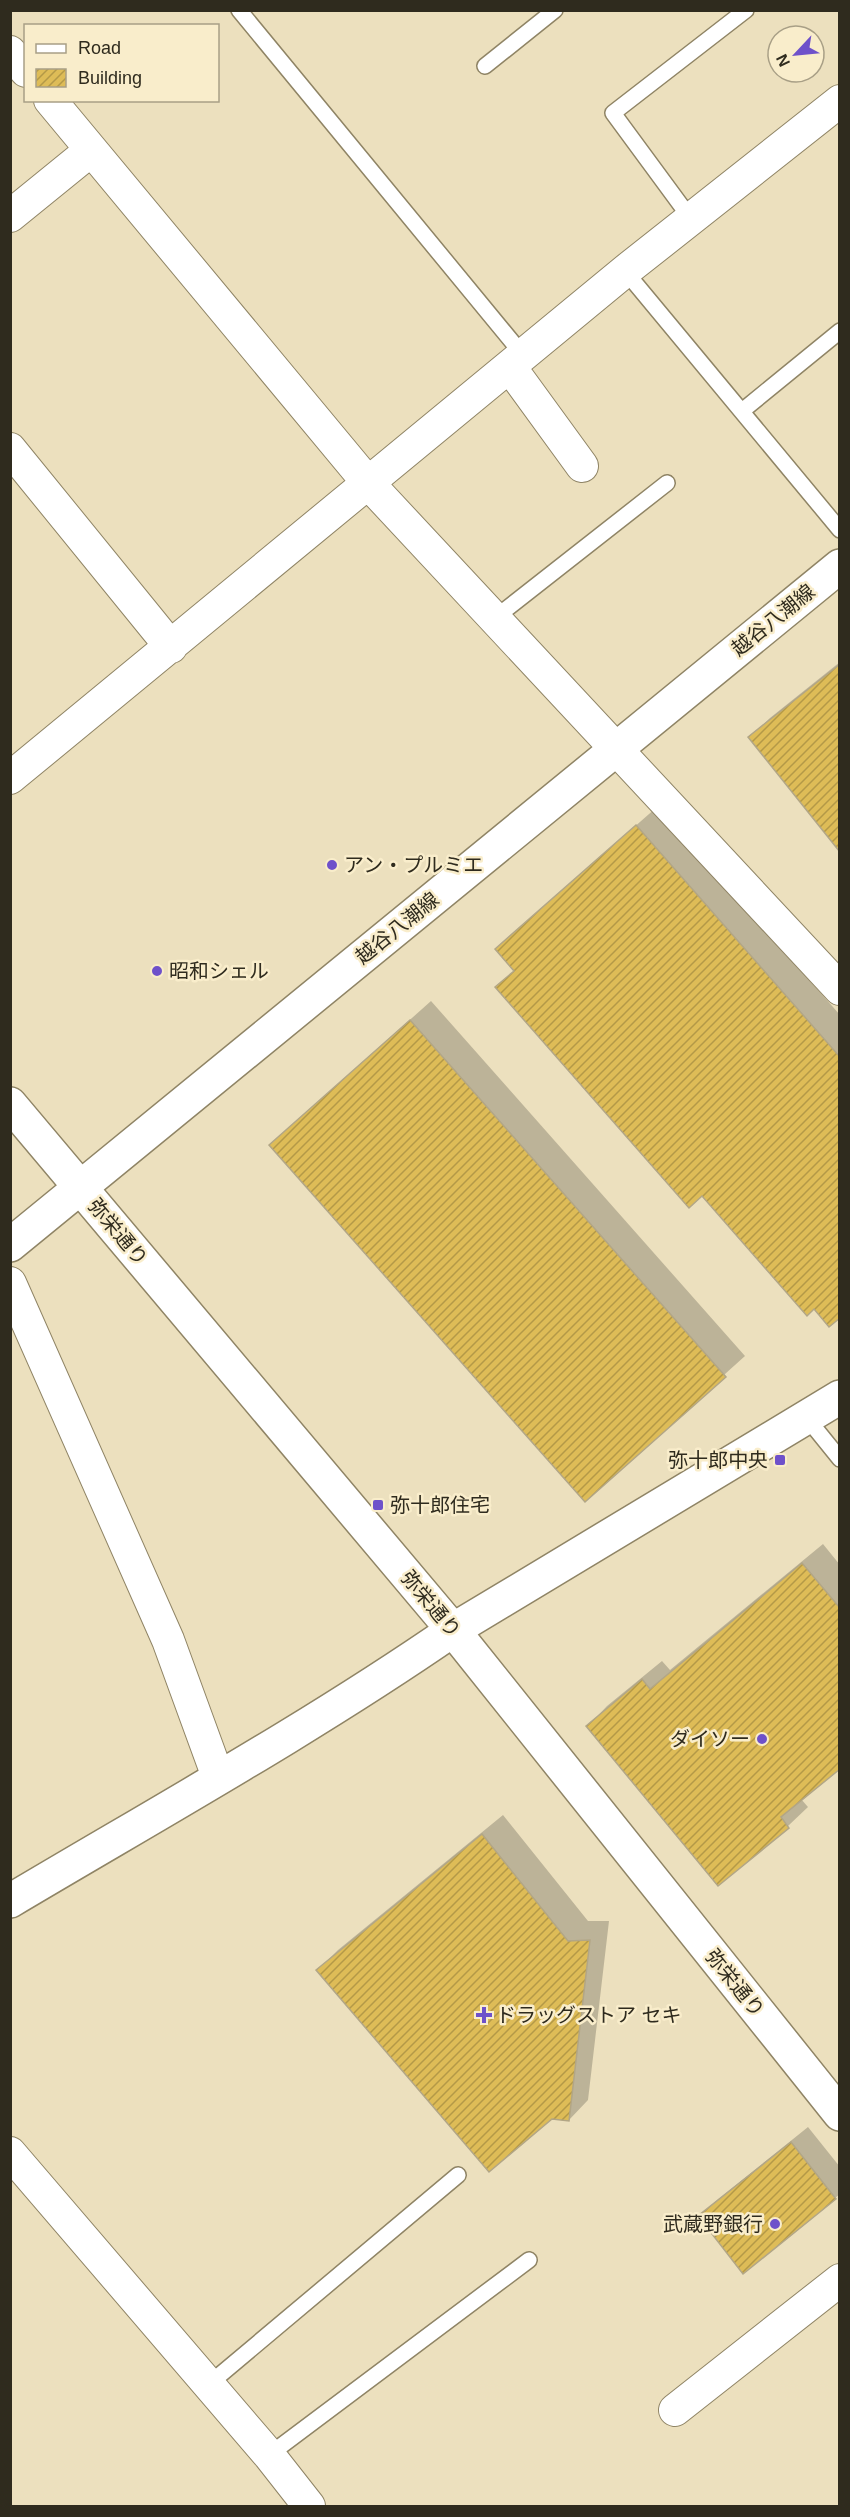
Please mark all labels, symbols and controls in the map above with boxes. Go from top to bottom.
legend [24,24,219,102]
north arrow [766,24,826,84]
text: Road [78,38,121,58]
text: N [773,51,793,69]
text: Building [78,68,142,88]
street label: 越谷八潮線 [727,580,819,660]
place label: アン・プルミエ [344,854,483,876]
marker: アン・プルミエ [325,858,339,872]
street label: 越谷八潮線 [351,888,443,968]
place label: 昭和シェル [169,960,269,982]
marker: 昭和シェル [150,964,164,978]
street label: 弥栄通り [84,1194,152,1270]
place label: 弥十郎中央 [668,1449,768,1471]
marker: 弥十郎中央 [773,1453,787,1467]
place label: 弥十郎住宅 [390,1494,490,1516]
marker: 弥十郎住宅 [371,1498,385,1512]
street label: 弥栄通り [397,1566,465,1642]
place label: ダイソー [670,1728,750,1750]
marker: ダイソー [755,1732,769,1746]
street label: 弥栄通り [701,1945,769,2021]
place label: ドラッグストア セキ [496,2004,682,2026]
marker: ドラッグストア セキ [477,2008,491,2022]
place label: 武蔵野銀行 [663,2213,763,2235]
marker: 武蔵野銀行 [768,2217,782,2231]

